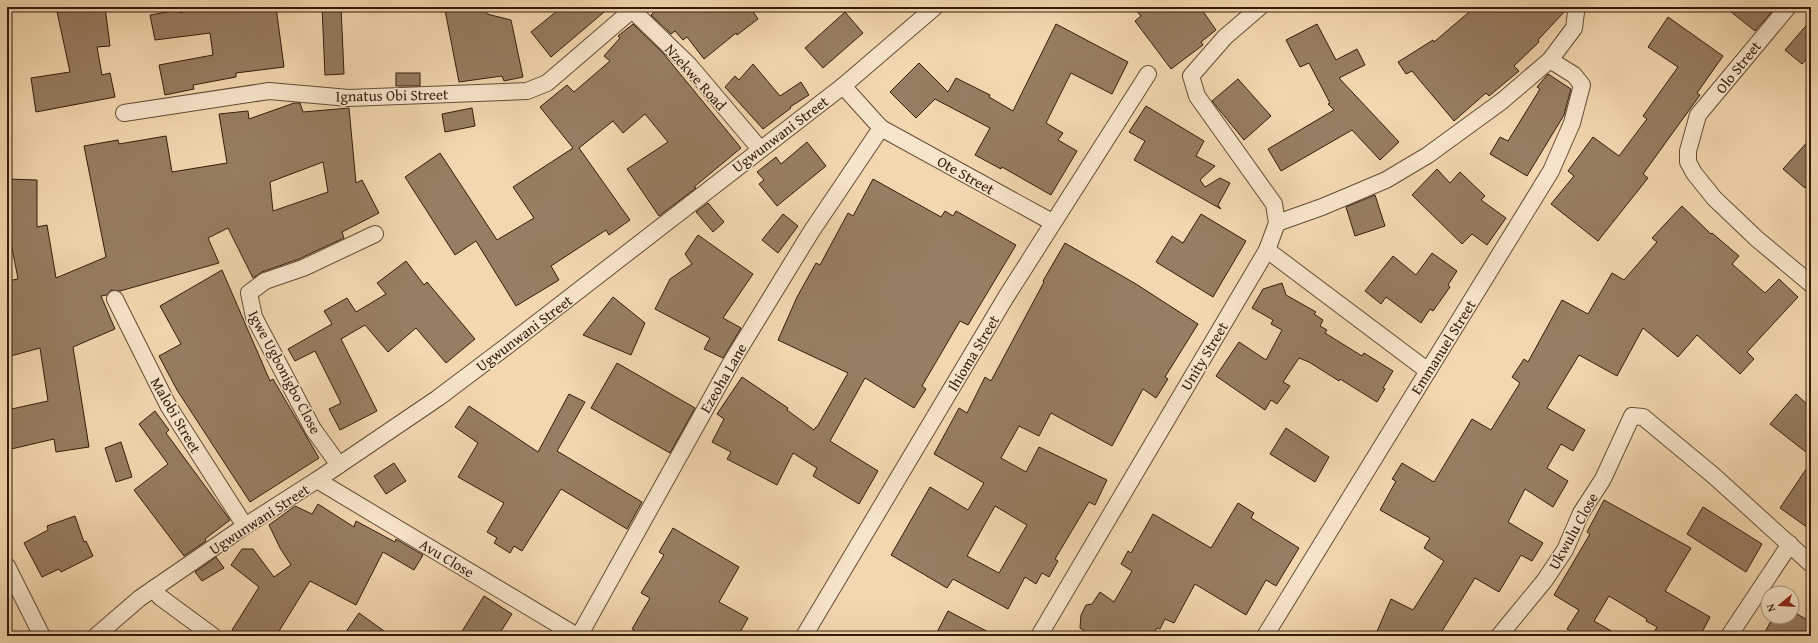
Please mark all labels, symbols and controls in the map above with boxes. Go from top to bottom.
street label: Olo Street [1710,36,1766,98]
street label: Nzekwe Road [660,39,732,115]
street label: Ignatus Obi Street [336,84,449,106]
street label: Ugwunwani Street [727,90,833,177]
street label: Ote Street [933,151,999,200]
street label: Ugwunwani Street [471,289,577,376]
street label: Emmanuel Street [1405,295,1481,398]
street label: Igwe Ugbonigbo Close [243,306,327,438]
street label: Ihioma Street [942,310,1004,395]
street label: Unity Street [1175,317,1233,394]
street label: Ezeoha Lane [695,339,751,417]
street label: Malobi Street [146,373,207,457]
street label: Ugwunwani Street [205,478,314,559]
street label: Ukwulu Close [1543,489,1603,573]
street label: Avu Close [416,533,478,583]
north arrow [1760,585,1800,625]
text: N [1762,602,1779,614]

